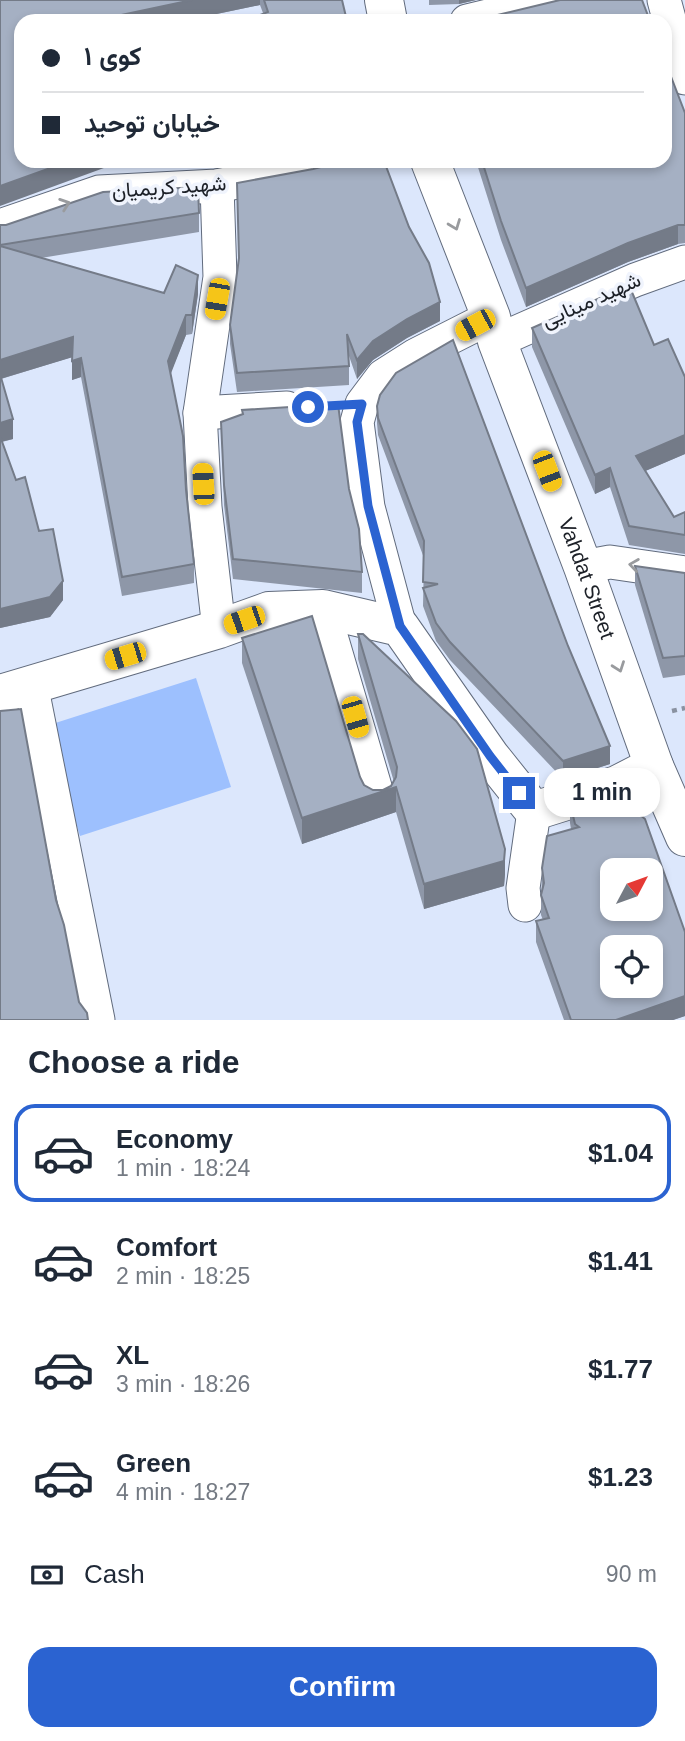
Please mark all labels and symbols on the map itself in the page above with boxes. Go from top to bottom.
street label: شهید کریمیان [111,171,227,204]
one-way arrow [58,198,70,212]
one-way arrow [447,218,461,230]
street label: شهید مینایی [538,267,645,333]
car [204,276,231,322]
car [452,306,499,344]
route start [292,391,324,423]
car [530,448,565,494]
car [192,462,215,506]
street label: Vahdat Street [554,515,620,642]
one-way arrow [628,558,640,573]
car [221,603,268,637]
car [102,640,149,672]
one-way arrow [611,661,625,673]
car [340,694,371,740]
callout: 1 min [544,768,659,818]
route end [503,777,535,809]
north arrow [600,858,663,920]

